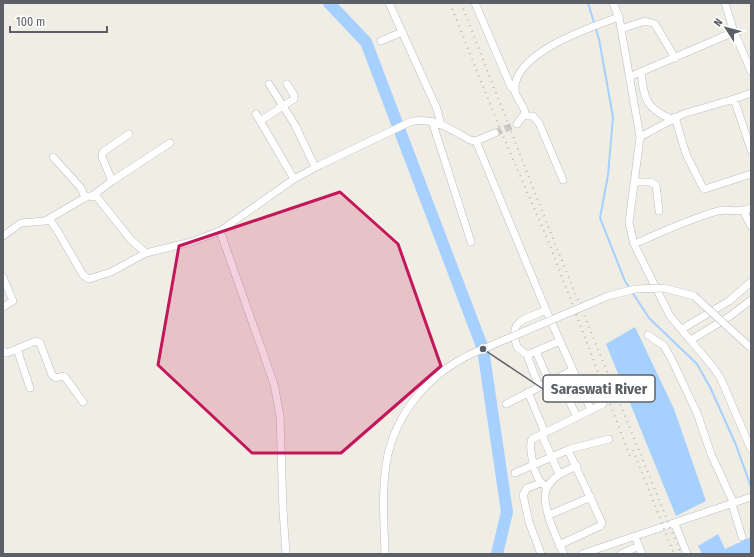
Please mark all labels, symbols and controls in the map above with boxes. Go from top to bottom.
scale bar [10,8,107,34]
north arrow [706,8,746,48]
text: 100 m [16,15,45,29]
text: N [711,16,726,29]
callout: Saraswati River [543,375,655,402]
text: Saraswati River [551,380,648,398]

